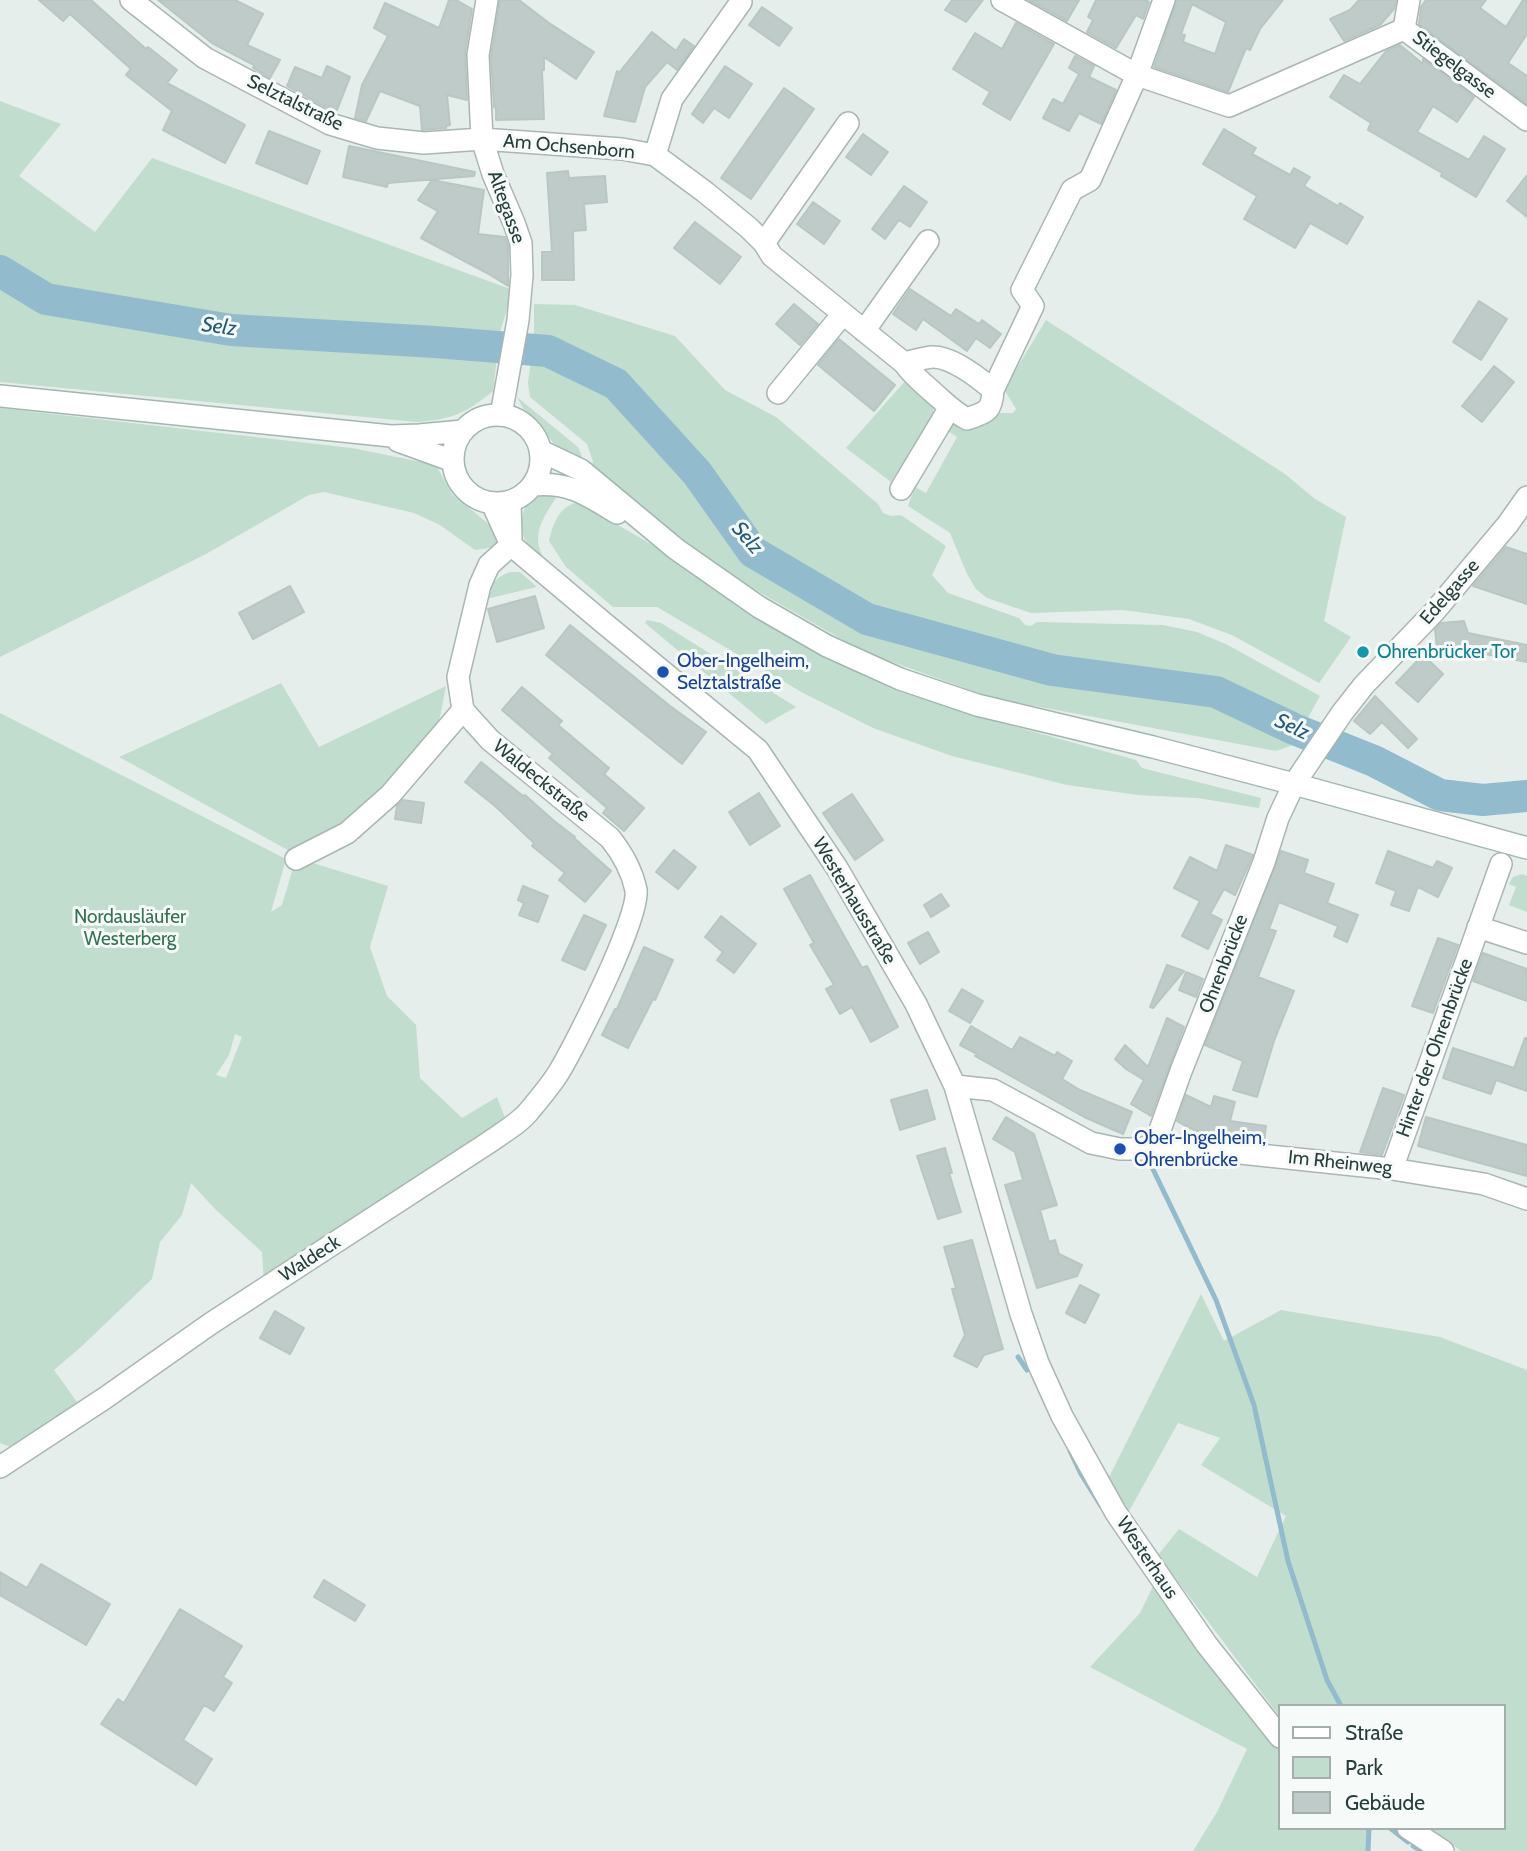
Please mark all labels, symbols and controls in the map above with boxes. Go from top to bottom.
street label: Stiegelgasse [1408,26,1500,104]
street label: Selztalstraße [243,70,347,136]
street label: Am Ochsenborn [502,130,636,164]
street label: Altegasse [482,167,530,247]
water label: Selz [200,312,238,342]
water label: Selz [726,517,768,559]
street label: Edelgasse [1415,555,1485,629]
place label: Ohrenbrücker Tor [1377,641,1516,663]
marker: Ohrenbrücker Tor [1355,644,1371,660]
place label: Ober-Ingelheim, Selztalstraße [677,650,809,694]
marker: Ober-Ingelheim, Selztalstraße [655,664,671,680]
water label: Selz [1271,708,1313,746]
street label: Waldeckstraße [488,735,594,827]
street label: Westerhausstraße [807,833,901,969]
park label: Nordausläufer Westerberg [74,906,186,950]
street label: Ohrenbrücke [1195,911,1253,1017]
street label: Hinter der Ohrenbrücke [1392,956,1478,1140]
place label: Ober-Ingelheim, Ohrenbrücke [1134,1127,1266,1171]
marker: Ober-Ingelheim, Ohrenbrücke [1112,1141,1128,1157]
street label: Im Rheinweg [1287,1146,1393,1180]
street label: Waldeck [275,1231,345,1287]
street label: Westerhaus [1111,1513,1183,1603]
legend [1278,1704,1506,1830]
text: Straße [1345,1720,1403,1745]
text: Park [1345,1755,1383,1780]
text: Gebäude [1345,1790,1425,1815]

